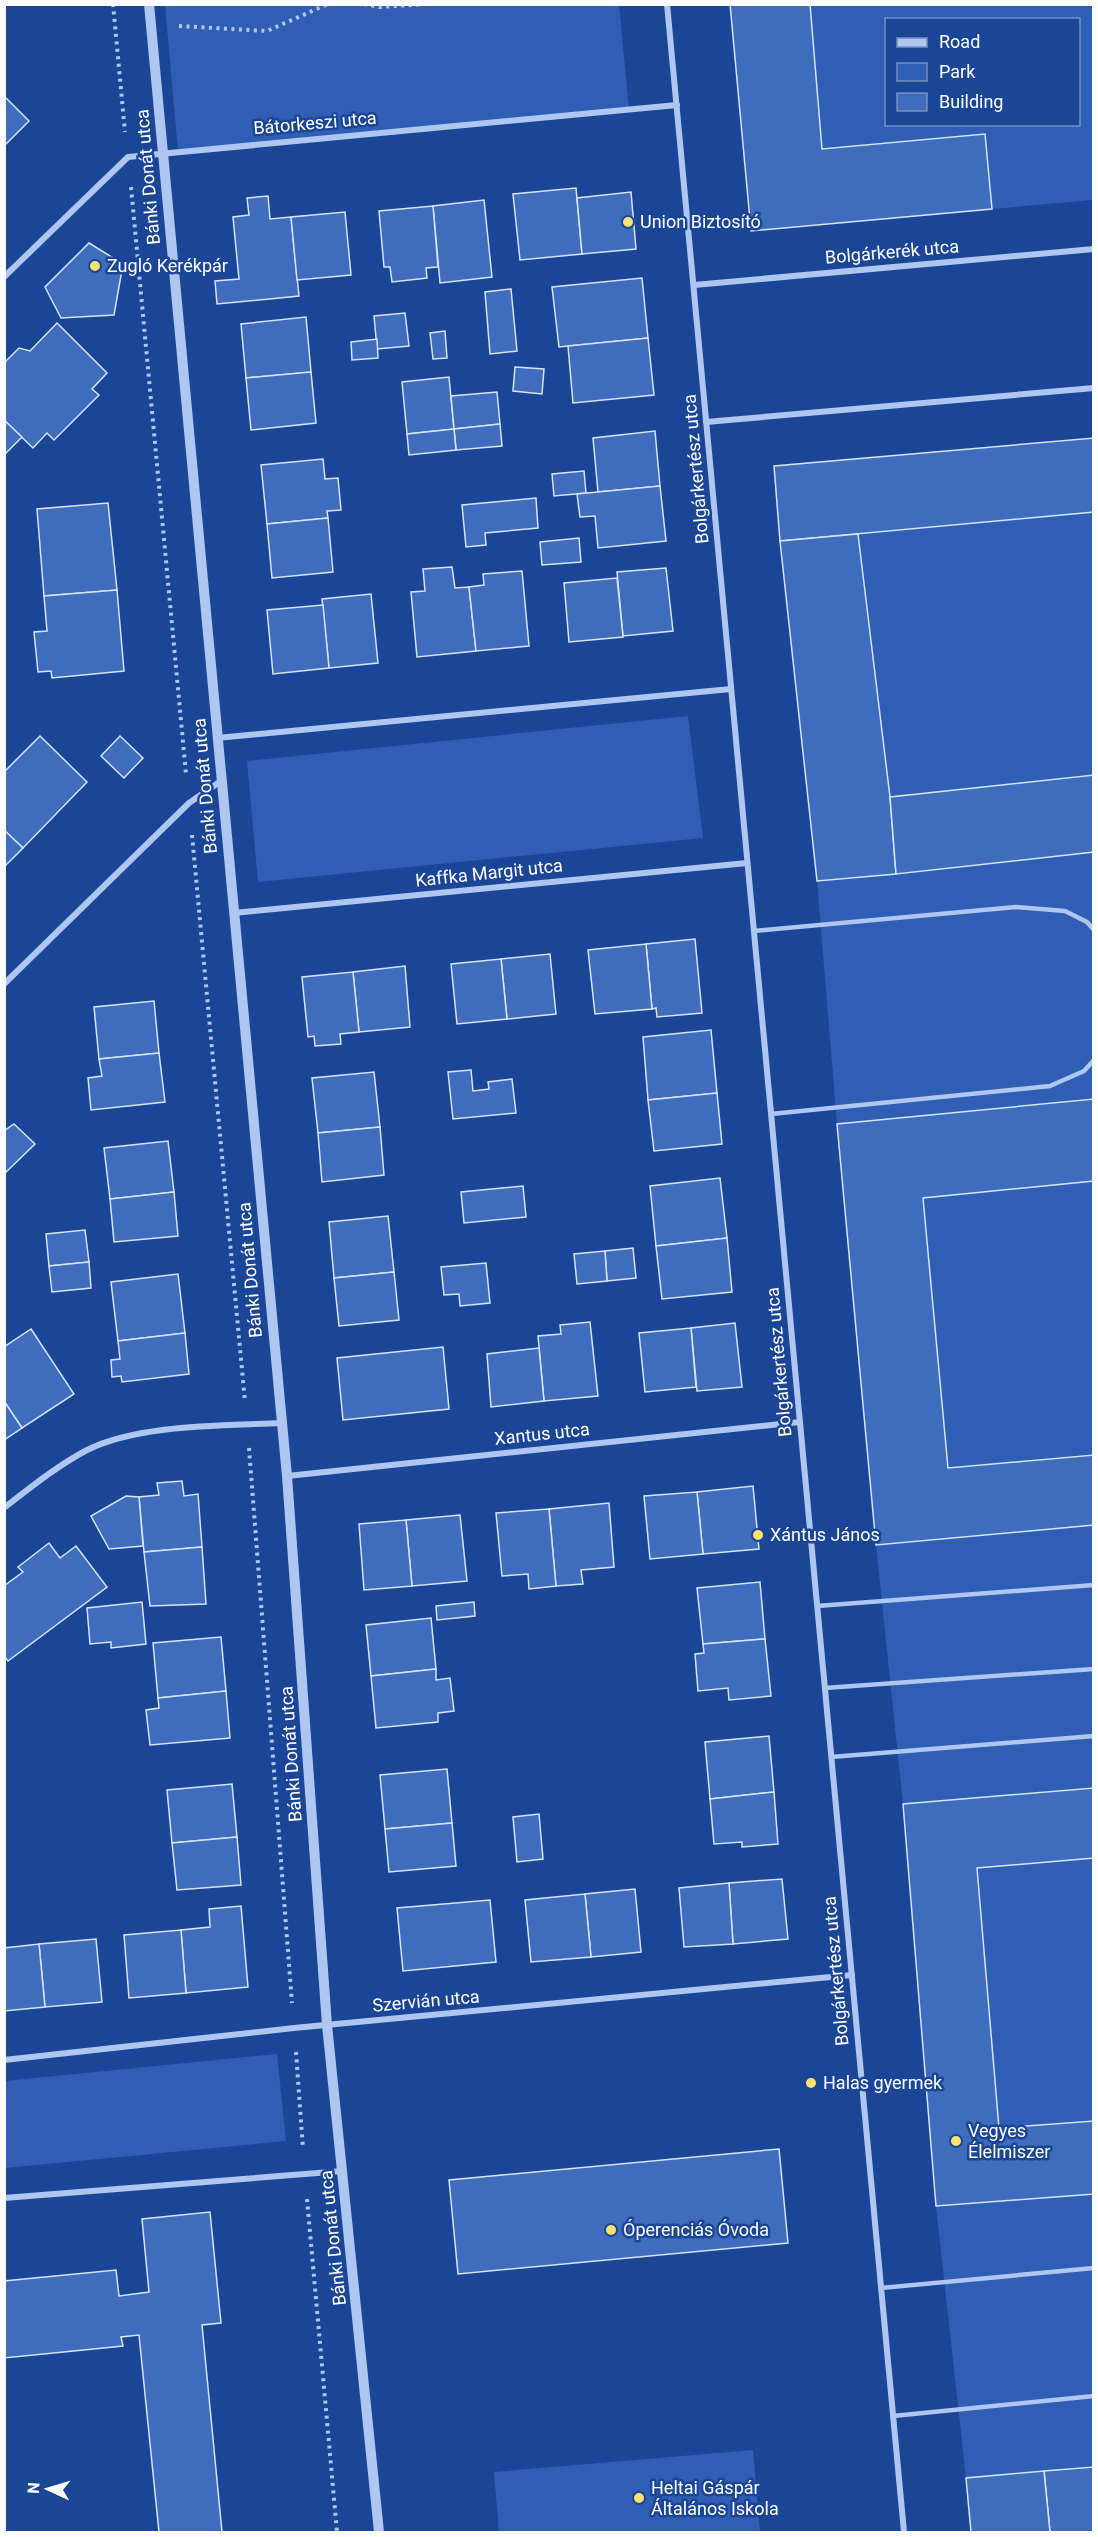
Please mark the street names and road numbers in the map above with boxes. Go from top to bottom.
street label: Bátorkeszi utca [252,107,377,138]
street label: Bánki Donát utca [131,108,164,246]
street label: Bolgárkerék utca [824,235,960,268]
street label: Bolgárkertész utca [679,393,712,545]
street label: Bánki Donát utca [188,717,221,855]
street label: Kaffka Margit utca [414,854,564,891]
street label: Bánki Donát utca [233,1201,266,1339]
street label: Bolgárkertész utca [762,1286,795,1438]
street label: Xantus utca [493,1418,591,1449]
street label: Bánki Donát utca [275,1685,306,1823]
street label: Bolgárkertész utca [819,1895,852,2047]
street label: Szervián utca [371,1985,480,2016]
street label: Bánki Donát utca [315,2169,350,2307]

